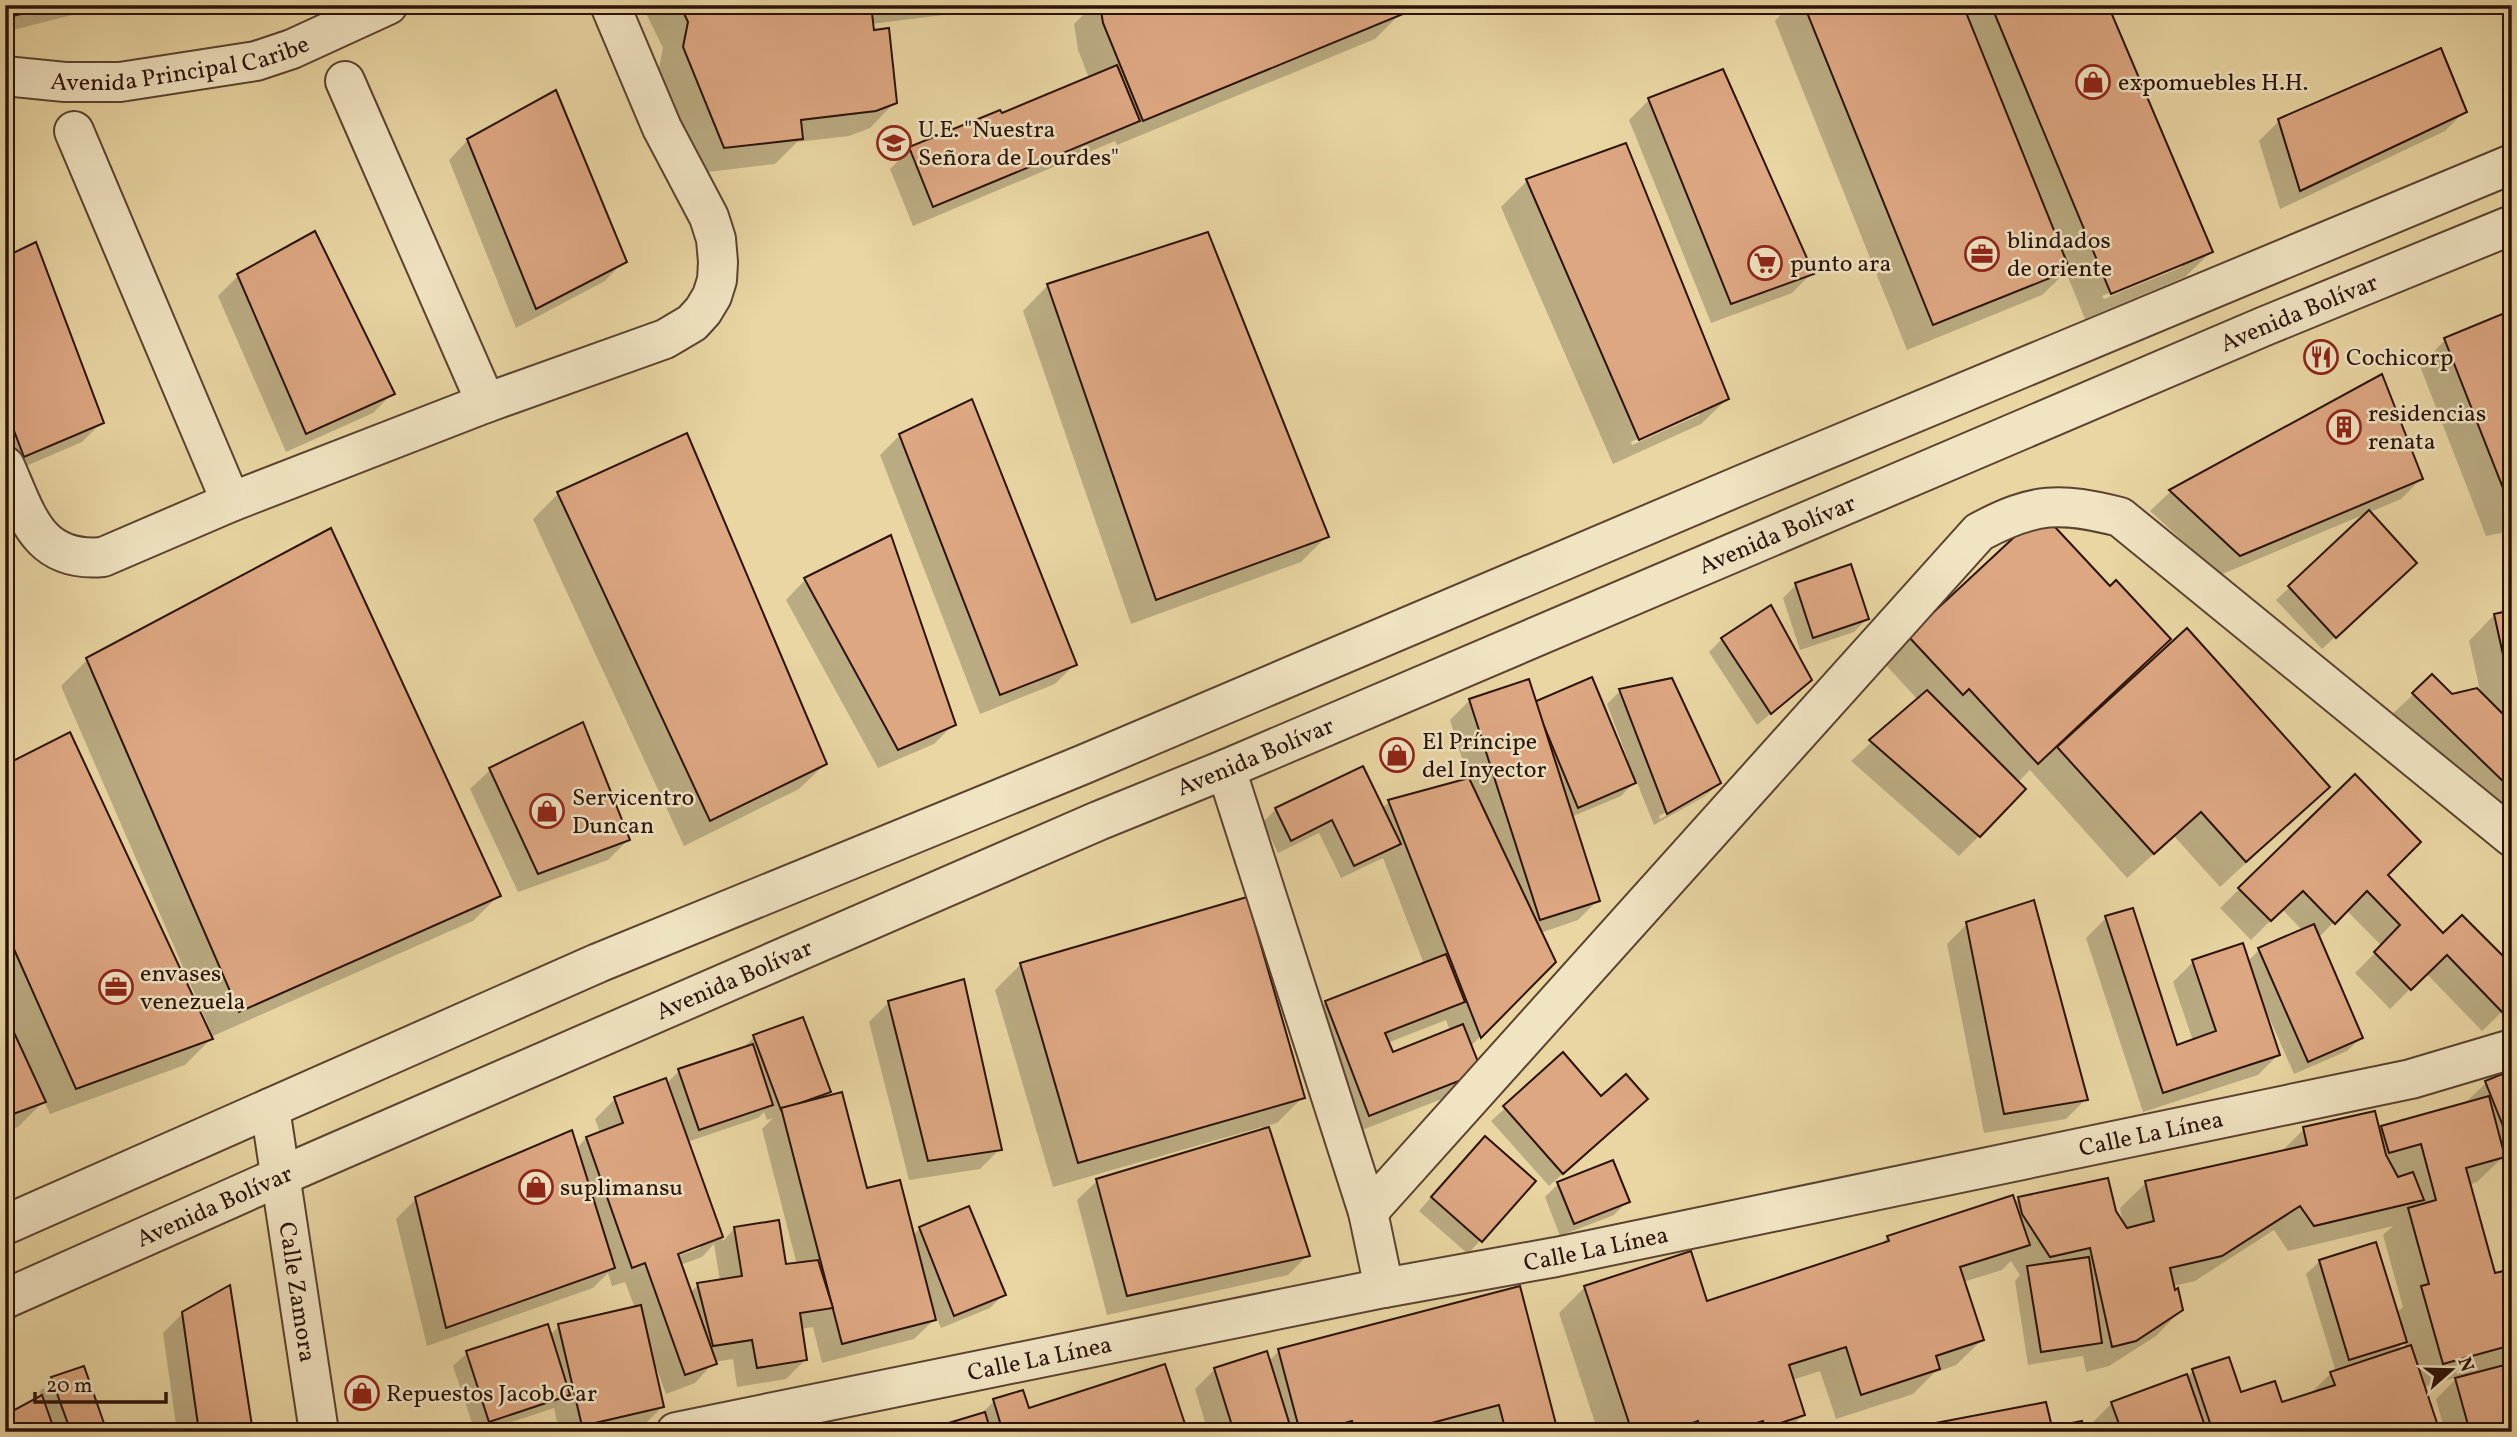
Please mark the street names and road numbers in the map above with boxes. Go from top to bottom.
street label: Avenida Principal Caribe [49,28,315,101]
street label: Avenida Bolívar [2215,267,2384,362]
street label: Avenida Bolívar [1694,487,1862,584]
street label: Avenida Bolívar [1172,710,1340,806]
street label: Avenida Bolívar [651,932,818,1030]
street label: Calle La Línea [2076,1103,2227,1167]
street label: Avenida Bolívar [131,1158,298,1257]
street label: Calle La Línea [1521,1219,1672,1281]
street label: Calle Zamora [268,1220,323,1365]
street label: Calle La Línea [965,1329,1115,1391]

